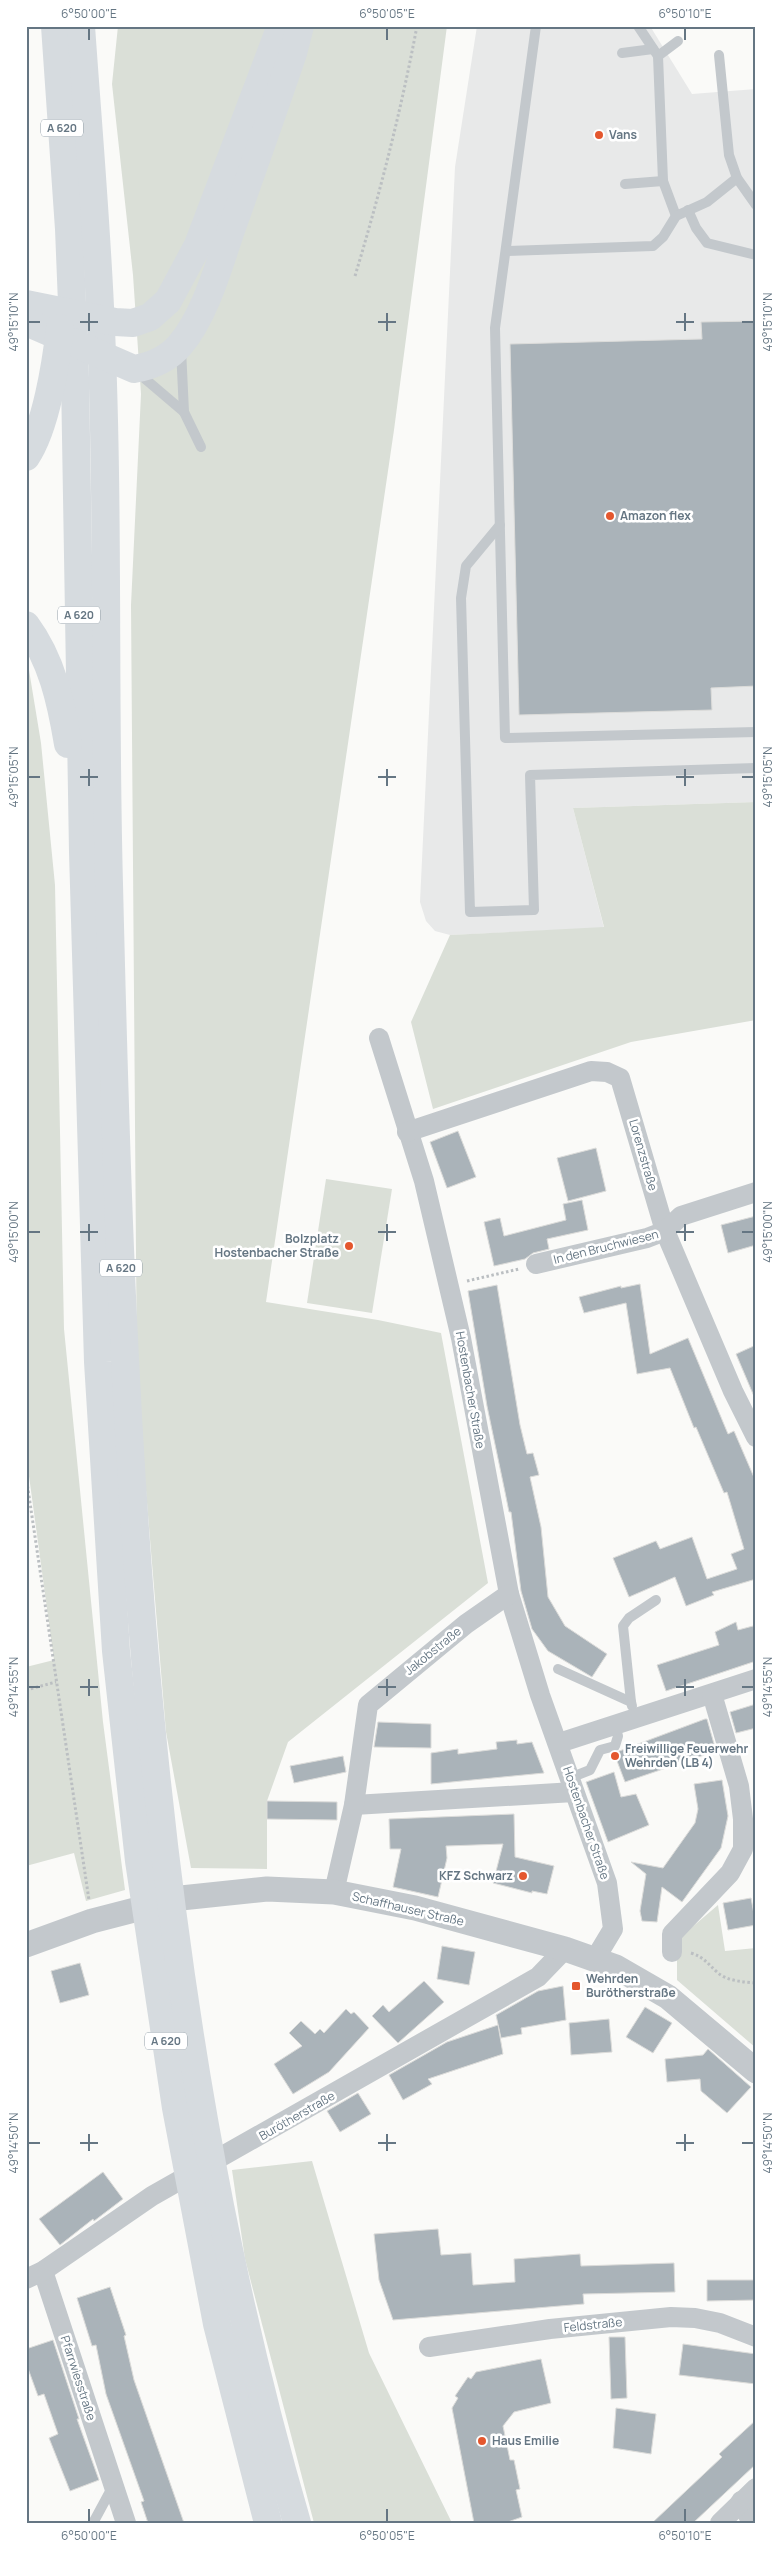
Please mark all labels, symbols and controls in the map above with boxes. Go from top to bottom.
text: 6°50'00"E [61,5,117,22]
text: 6°50'05"E [359,5,415,22]
text: 6°50'10"E [658,5,712,22]
road number: A 620 [41,120,83,136]
place label: Vans [609,126,638,143]
marker: Vans [593,129,605,141]
text: 49°15'10"N [5,293,22,351]
text: 49°15'10"N [759,293,776,351]
place label: Amazon flex [620,507,691,524]
marker: Amazon flex [604,510,616,522]
road number: A 620 [58,606,100,624]
text: 49°15'05"N [5,746,22,808]
text: 49°15'05"N [759,746,776,808]
street label: Lorenzstraße [625,1117,662,1193]
text: 49°15'00"N [5,1201,22,1263]
text: 49°15'00"N [759,1201,776,1263]
street label: In den Bruchwiesen [552,1225,660,1268]
place label: Bolzplatz Hostenbacher Straße [215,1230,339,1261]
marker: Bolzplatz Hostenbacher Straße [343,1240,355,1252]
road number: A 620 [100,1260,142,1276]
street label: Hostenbacher Straße [452,1330,489,1450]
street label: Jakobstraße [401,1623,465,1679]
text: 49°14'55"N [5,1657,22,1717]
text: 49°14'55"N [759,1657,776,1717]
place label: Freiwillige Feuerwehr Wehrden (LB 4) [625,1740,749,1771]
marker: Freiwillige Feuerwehr Wehrden (LB 4) [609,1750,621,1762]
street label: Hostenbacher Straße [559,1764,614,1882]
place label: KFZ Schwarz [439,1867,513,1884]
marker: KFZ Schwarz [517,1870,529,1882]
street label: Schaffhauser Straße [351,1887,466,1930]
place label: Wehrden Burötherstraße [586,1970,676,2001]
marker: Wehrden Burötherstraße [570,1980,582,1992]
road number: A 620 [145,2032,187,2050]
street label: Burötherstraße [256,2087,338,2144]
text: 49°14'50"N [5,2113,22,2173]
text: 49°14'50"N [759,2113,776,2173]
street label: Feldstraße [563,2313,623,2336]
street label: Pfarrwiesstraße [57,2333,100,2423]
place label: Haus Emilie [492,2432,559,2449]
marker: Haus Emilie [476,2435,488,2447]
text: 6°50'00"E [61,2527,117,2544]
text: 6°50'05"E [359,2527,415,2544]
text: 6°50'10"E [658,2527,712,2544]

